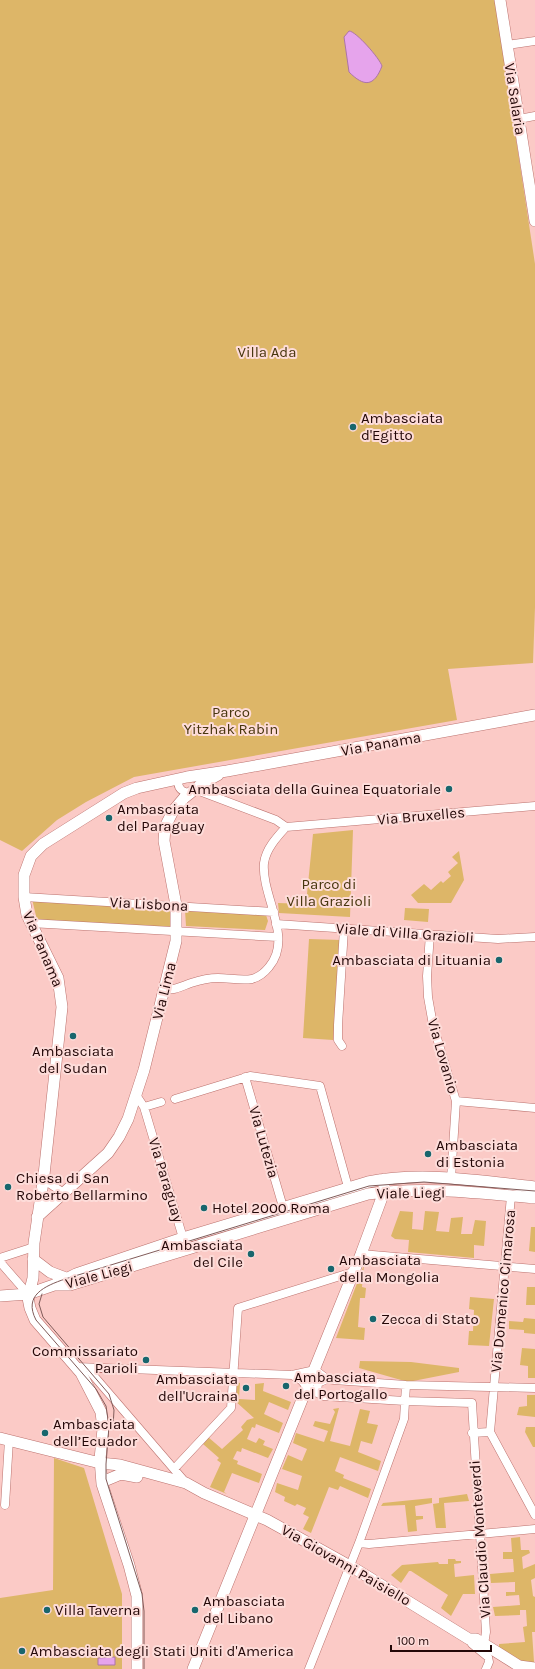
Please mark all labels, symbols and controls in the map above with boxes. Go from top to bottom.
street label: Via Salaria [500,62,530,136]
park label: Villa Ada [238,343,296,361]
place label: Ambasciata d'Egitto [361,409,443,444]
marker: Ambasciata d'Egitto [348,422,358,432]
park label: Parco Yitzhak Rabin [184,703,278,738]
street label: Via Panama [340,728,422,760]
place label: Ambasciata della Guinea Equatoriale [188,780,441,798]
marker: Ambasciata della Guinea Equatoriale [444,784,454,794]
place label: Ambasciata del Paraguay [117,800,204,835]
street label: Via Bruxelles [376,803,466,829]
marker: Ambasciata del Paraguay [104,813,114,823]
park label: Parco di Villa Grazioli [287,875,371,910]
street label: Via Lisbona [109,893,189,915]
street label: Via Panama [19,908,67,990]
street label: Viale di Villa Grazioli [335,919,475,947]
place label: Ambasciata di Lituania [332,951,491,969]
marker: Ambasciata di Lituania [494,955,504,965]
street label: Via Lima [148,960,180,1022]
street label: Via Lovanio [424,1016,462,1096]
marker: Ambasciata del Sudan [68,1031,78,1041]
place label: Ambasciata del Sudan [32,1042,114,1077]
street label: Via Lutezia [245,1104,283,1180]
street label: Via Paraguay [145,1135,187,1225]
place label: Ambasciata di Estonia [436,1136,518,1171]
marker: Ambasciata di Estonia [423,1149,433,1159]
place label: Chiesa di San Roberto Bellarmino [16,1169,148,1204]
marker: Chiesa di San Roberto Bellarmino [3,1182,13,1192]
street label: Viale Liegi [376,1183,446,1203]
place label: Hotel 2000 Roma [212,1199,330,1217]
marker: Hotel 2000 Roma [199,1203,209,1213]
street label: Via Domenico Cimarosa [487,1209,519,1373]
place label: Ambasciata del Cile [161,1236,243,1271]
marker: Ambasciata del Cile [246,1249,256,1259]
place label: Ambasciata della Mongolia [339,1251,439,1286]
street label: Viale Liegi [63,1257,135,1293]
marker: Ambasciata della Mongolia [326,1264,336,1274]
place label: Zecca di Stato [381,1310,479,1328]
marker: Zecca di Stato [368,1314,378,1324]
place label: Commissariato Parioli [32,1342,138,1377]
marker: Commissariato Parioli [141,1355,151,1365]
place label: Ambasciata del Portogallo [294,1368,387,1403]
place label: Ambasciata dell'Ucraina [156,1370,238,1405]
marker: Ambasciata del Portogallo [281,1381,291,1391]
marker: Ambasciata dell'Ucraina [241,1383,251,1393]
place label: Ambasciata dell’Ecuador [53,1415,138,1450]
marker: Ambasciata dell’Ecuador [40,1428,50,1438]
street label: Via Claudio Monteverdi [466,1460,494,1618]
street label: Via Giovanni Paisiello [278,1521,414,1609]
place label: Ambasciata del Libano [203,1592,285,1627]
place label: Villa Taverna [55,1601,141,1619]
marker: Villa Taverna [42,1605,52,1615]
marker: Ambasciata del Libano [190,1605,200,1615]
scale bar [391,1627,491,1653]
text: 100 m [397,1634,429,1648]
place label: Ambasciata degli Stati Uniti d'America [30,1642,294,1660]
marker: Ambasciata degli Stati Uniti d'America [17,1646,27,1656]

